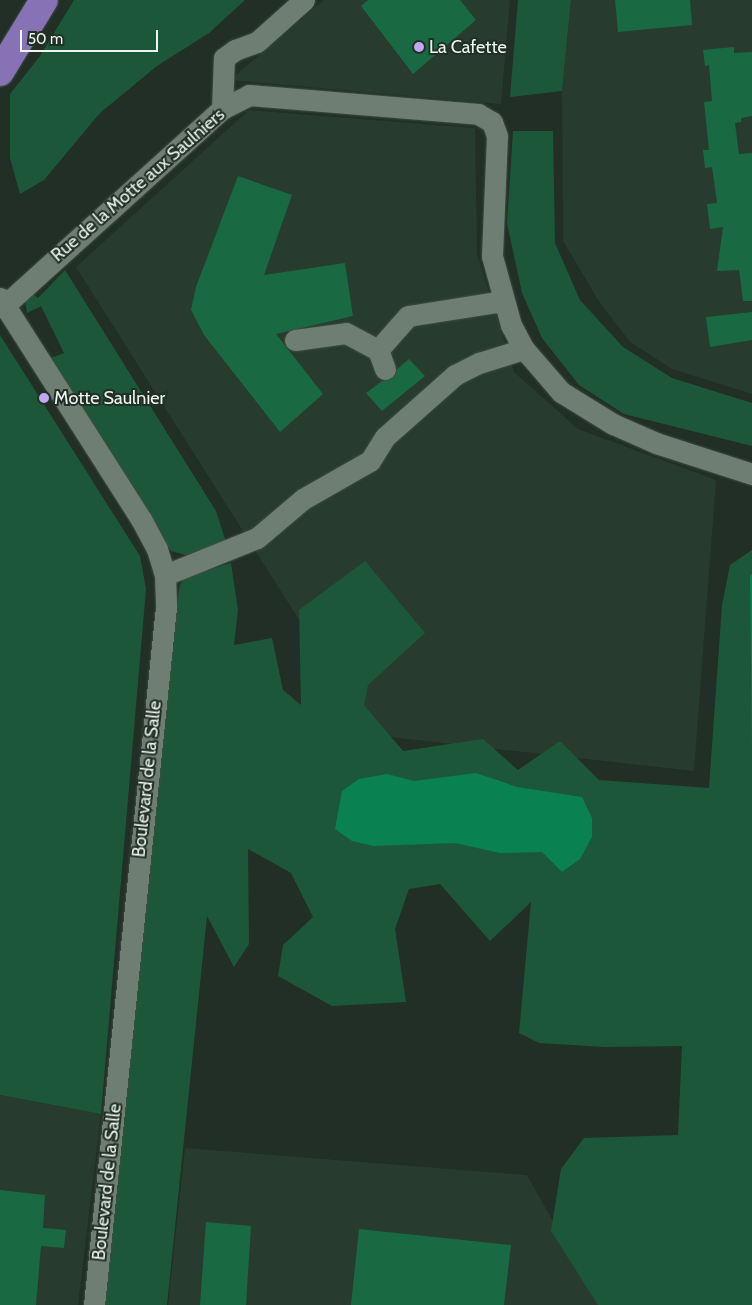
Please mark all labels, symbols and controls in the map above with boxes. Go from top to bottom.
scale bar [22,20,160,52]
text: 50 m [28,30,63,48]
place label: La Cafette [429,36,507,58]
marker: La Cafette [413,41,425,53]
street label: Rue de la Motte aux Saulniers [47,104,229,266]
place label: Motte Saulnier [54,387,165,409]
marker: Motte Saulnier [38,392,50,404]
street label: Boulevard de la Salle [128,700,166,858]
street label: Boulevard de la Salle [88,1103,126,1261]

